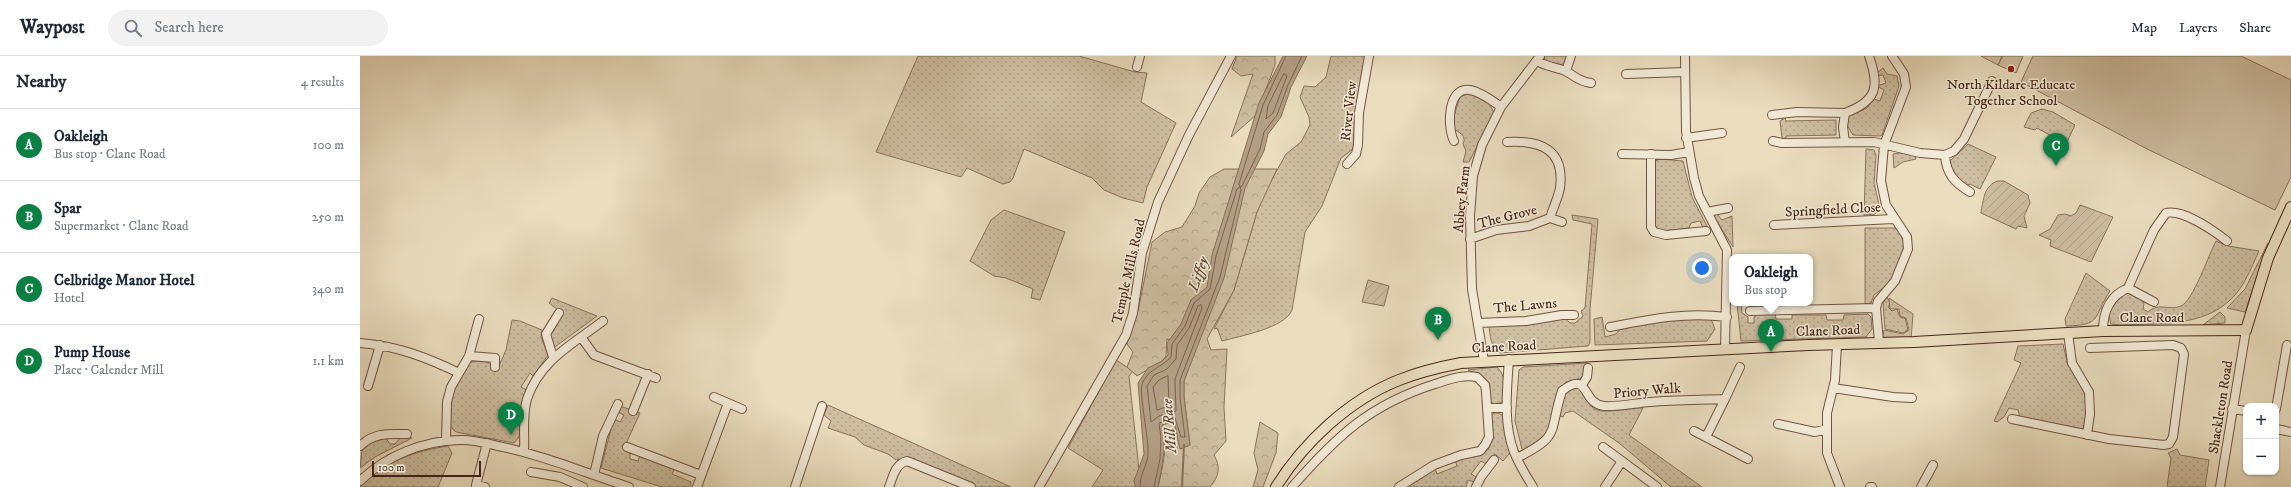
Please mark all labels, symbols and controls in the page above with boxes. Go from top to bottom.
search box [108,10,388,46]
text: Waypost [20,16,84,39]
icon: search [122,17,144,39]
text: Search here [154,18,224,37]
text: Map [2131,19,2157,37]
text: Layers [2179,19,2217,37]
text: Share [2239,19,2271,37]
marker: North Kildare Educate Together School [2006,64,2016,74]
text: Nearby [16,71,66,93]
text: 4 results [301,74,344,90]
place label: North Kildare Educate Together School [1947,76,2075,110]
street label: River View [1337,80,1361,142]
text: Oakleigh [54,127,108,146]
pin: C [2043,133,2069,166]
text: A [25,137,33,153]
text: 100 m [313,137,344,153]
text: Bus stop · Clane Road [54,146,166,162]
street label: Abbey Farm [1450,164,1475,234]
street label: Springfield Close [1785,198,1882,221]
text: Spar [54,199,81,218]
street label: The Grove [1476,201,1539,233]
text: B [25,209,33,225]
text: 250 m [312,209,344,225]
street label: Temple Mills Road [1108,217,1150,325]
text: Supermarket · Clane Road [54,218,188,234]
water label: Liffey [1183,253,1214,295]
popup [1729,254,1813,306]
your location [1692,258,1712,278]
text: Oakleigh [1744,263,1798,282]
text: Celbridge Manor Hotel [54,271,194,290]
text: C [25,281,33,297]
text: 340 m [312,281,344,297]
text: Bus stop [1744,282,1787,298]
text: Hotel [54,290,85,306]
street label: The Lawns [1493,294,1558,318]
pin: B [1425,307,1451,340]
street label: Clane Road [2120,309,2184,327]
pin: A [1758,319,1784,352]
street label: Clane Road [1795,321,1861,341]
street label: Clane Road [1471,336,1537,358]
text: Pump House [54,343,130,362]
text: D [24,353,34,369]
text: 1.1 km [312,353,344,369]
street label: Shackleton Road [2205,359,2237,455]
text: Place · Calender Mill [54,362,163,378]
street label: Priory Walk [1613,379,1682,403]
water label: Mill Race [1158,397,1181,455]
pin: D [498,402,524,435]
map controls [2243,403,2279,475]
button: + [2243,403,2279,439]
button: − [2243,439,2279,475]
scale bar [372,459,481,478]
text: 100 m [378,461,404,475]

